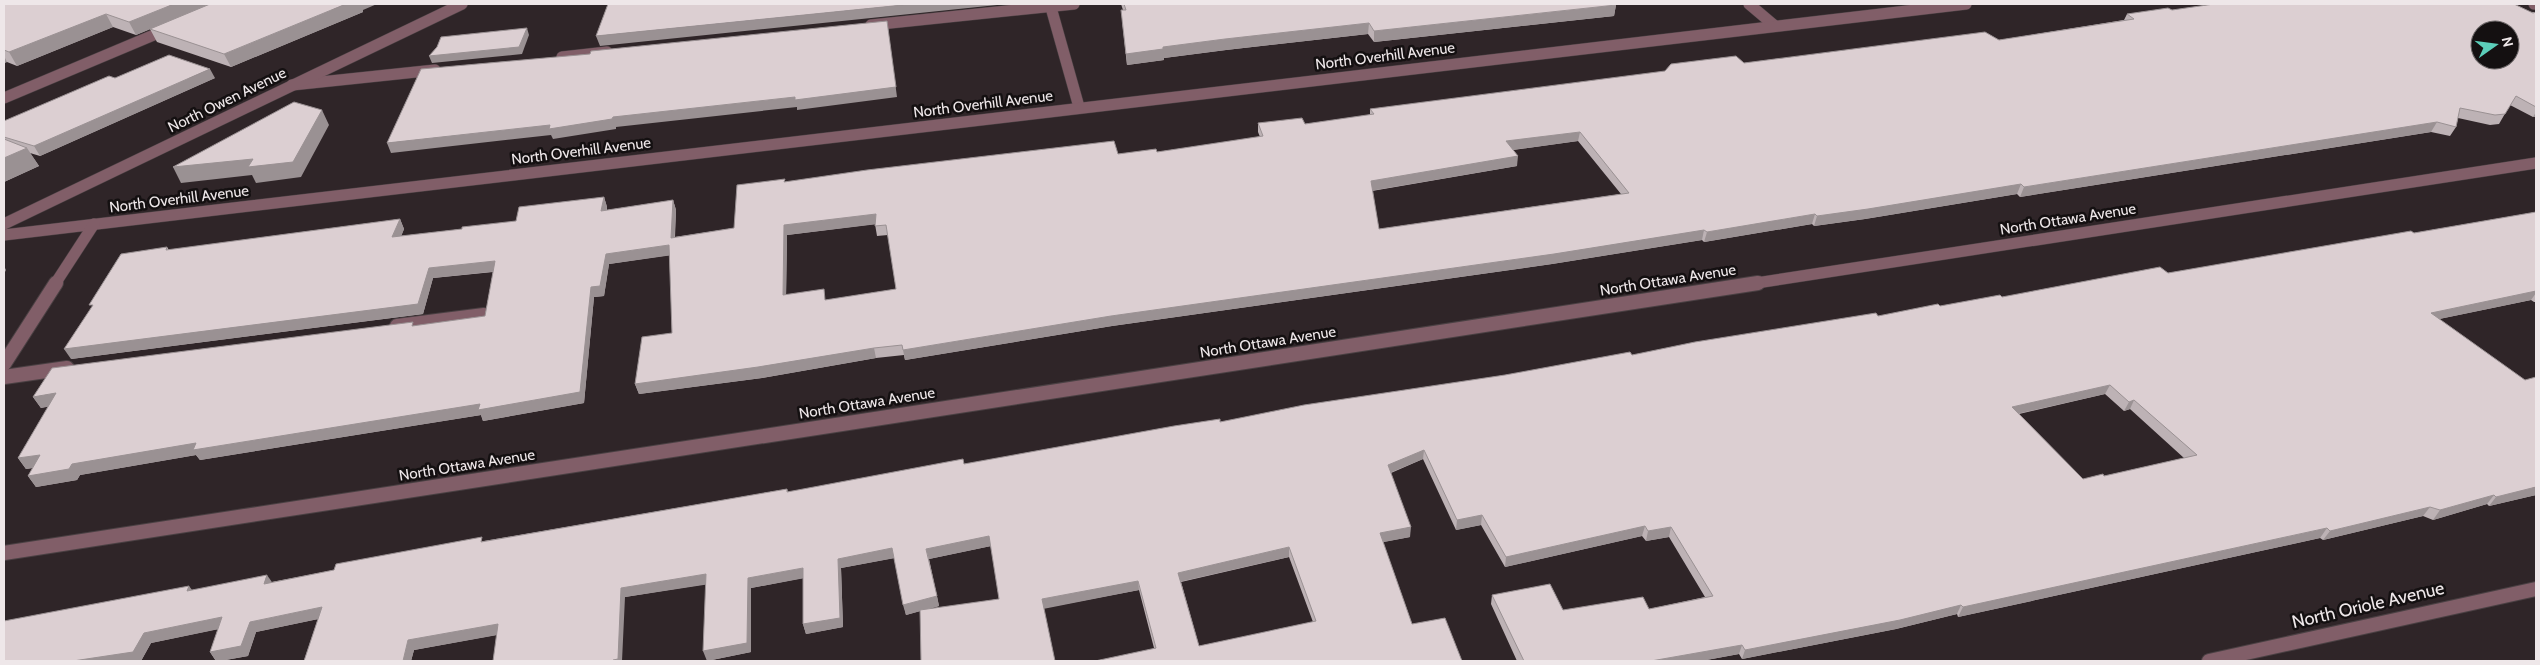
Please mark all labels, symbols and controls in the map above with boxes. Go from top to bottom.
north arrow [2470,20,2520,70]
text: N [2498,35,2518,49]
street label: North Overhill Avenue [1314,38,1456,73]
street label: North Owen Avenue [165,63,289,136]
street label: North Overhill Avenue [912,86,1054,121]
street label: North Overhill Avenue [510,133,652,168]
street label: North Overhill Avenue [108,181,250,216]
street label: North Ottawa Avenue [1999,199,2138,239]
street label: North Ottawa Avenue [1599,260,1738,300]
street label: North Ottawa Avenue [1199,322,1338,362]
street label: North Ottawa Avenue [798,383,937,423]
street label: North Ottawa Avenue [398,445,537,485]
street label: North Oriole Avenue [2290,577,2446,633]

